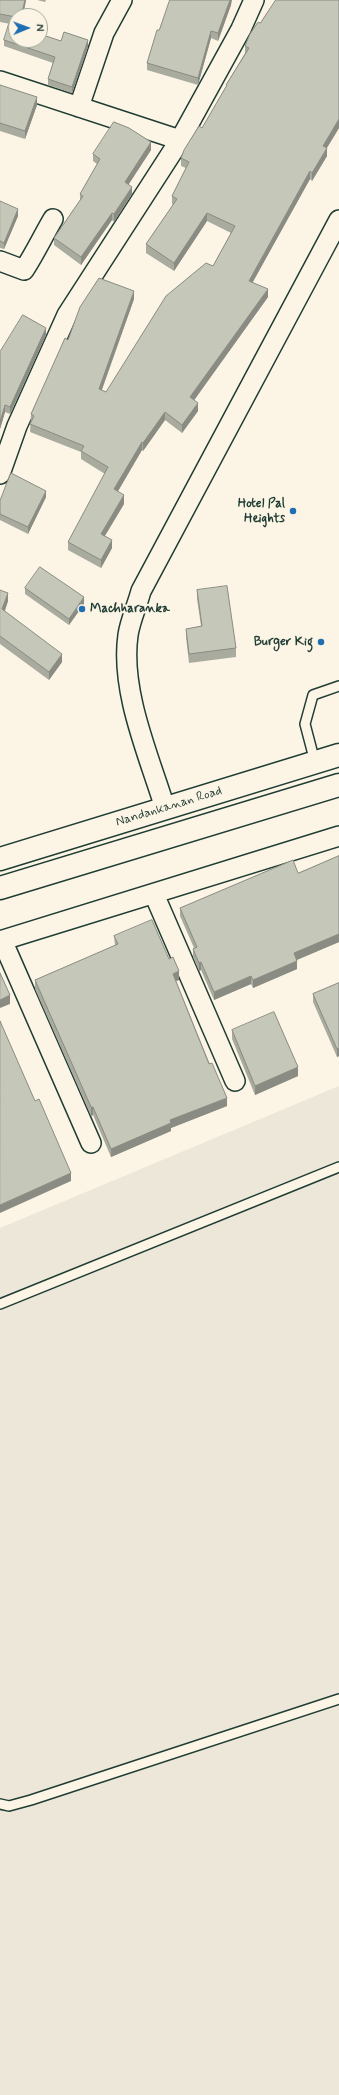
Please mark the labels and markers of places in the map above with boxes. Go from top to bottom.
place label: Hotel Pal Heights [238,496,285,527]
marker: Hotel Pal Heights [288,506,298,516]
place label: Machharanka [90,601,170,617]
marker: Machharanka [77,604,87,614]
place label: Burger Kig [254,634,313,650]
marker: Burger Kig [316,637,326,647]

